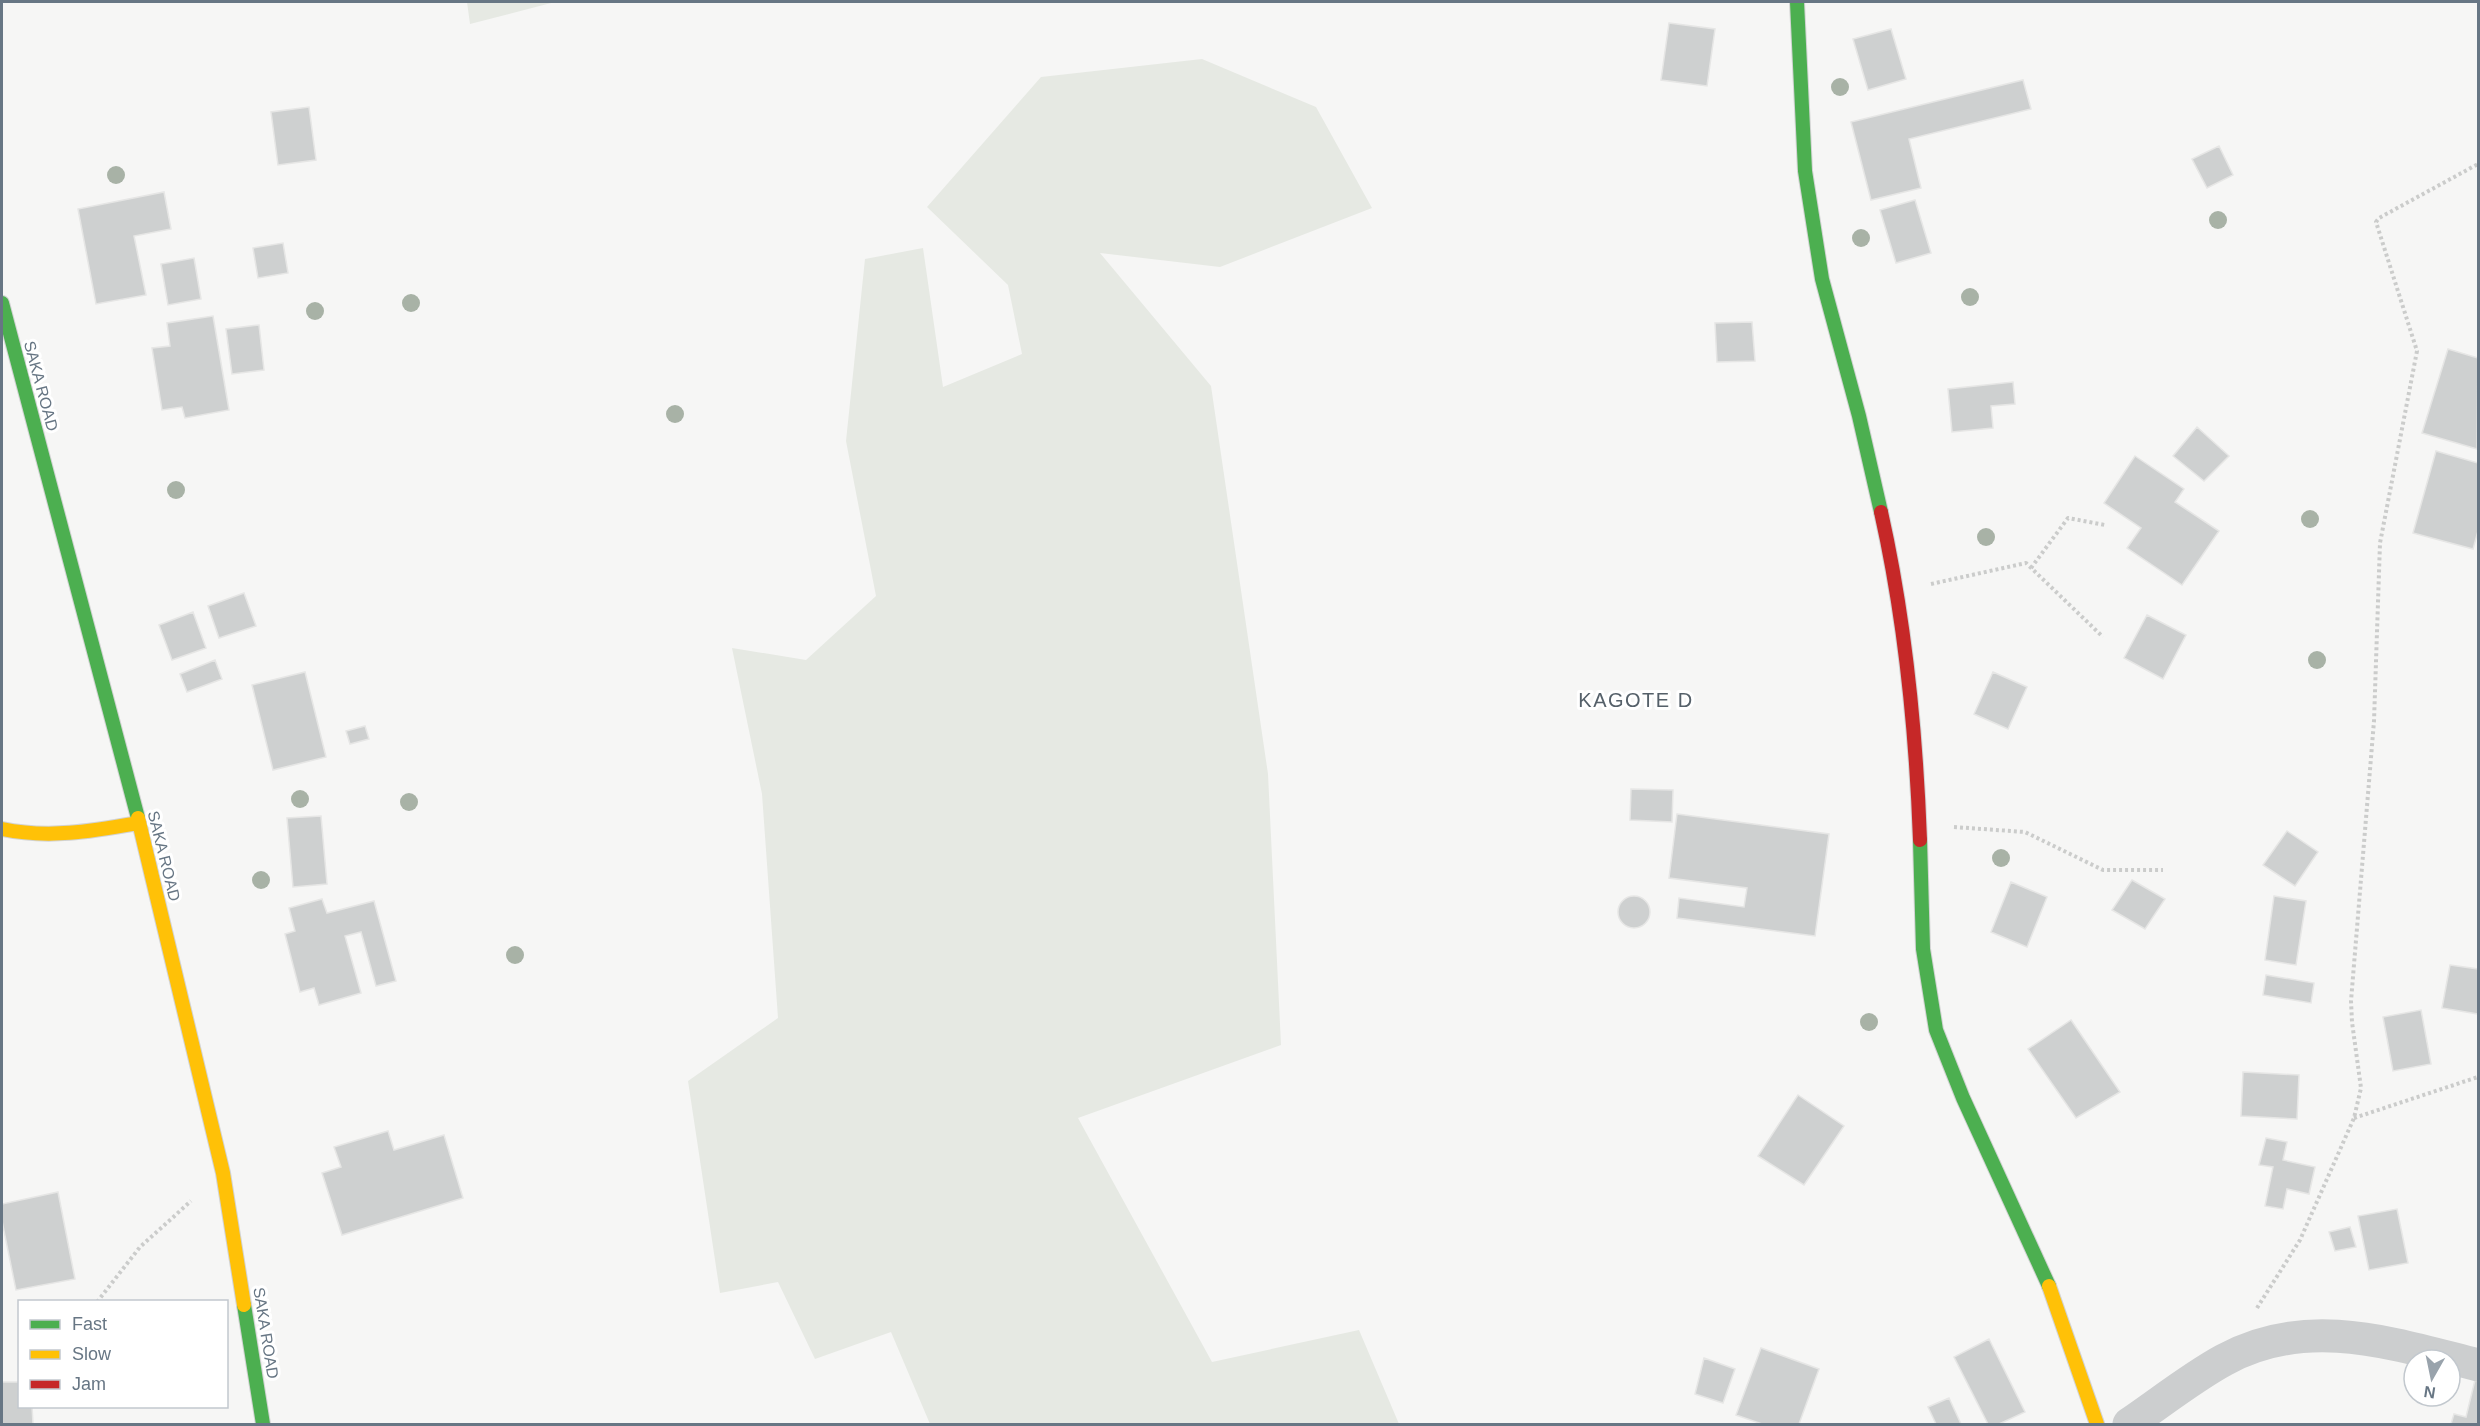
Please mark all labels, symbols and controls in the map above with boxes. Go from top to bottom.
street label: SAKA ROAD [21,339,61,433]
district label: KAGOTE D [1578,689,1694,711]
street label: SAKA ROAD [145,809,183,903]
street label: SAKA ROAD [250,1286,282,1380]
legend [18,1300,228,1408]
text: Fast [72,1314,107,1334]
text: Slow [72,1344,112,1364]
north arrow [2402,1348,2462,1408]
text: Jam [72,1374,106,1394]
text: N [2423,1383,2437,1402]

